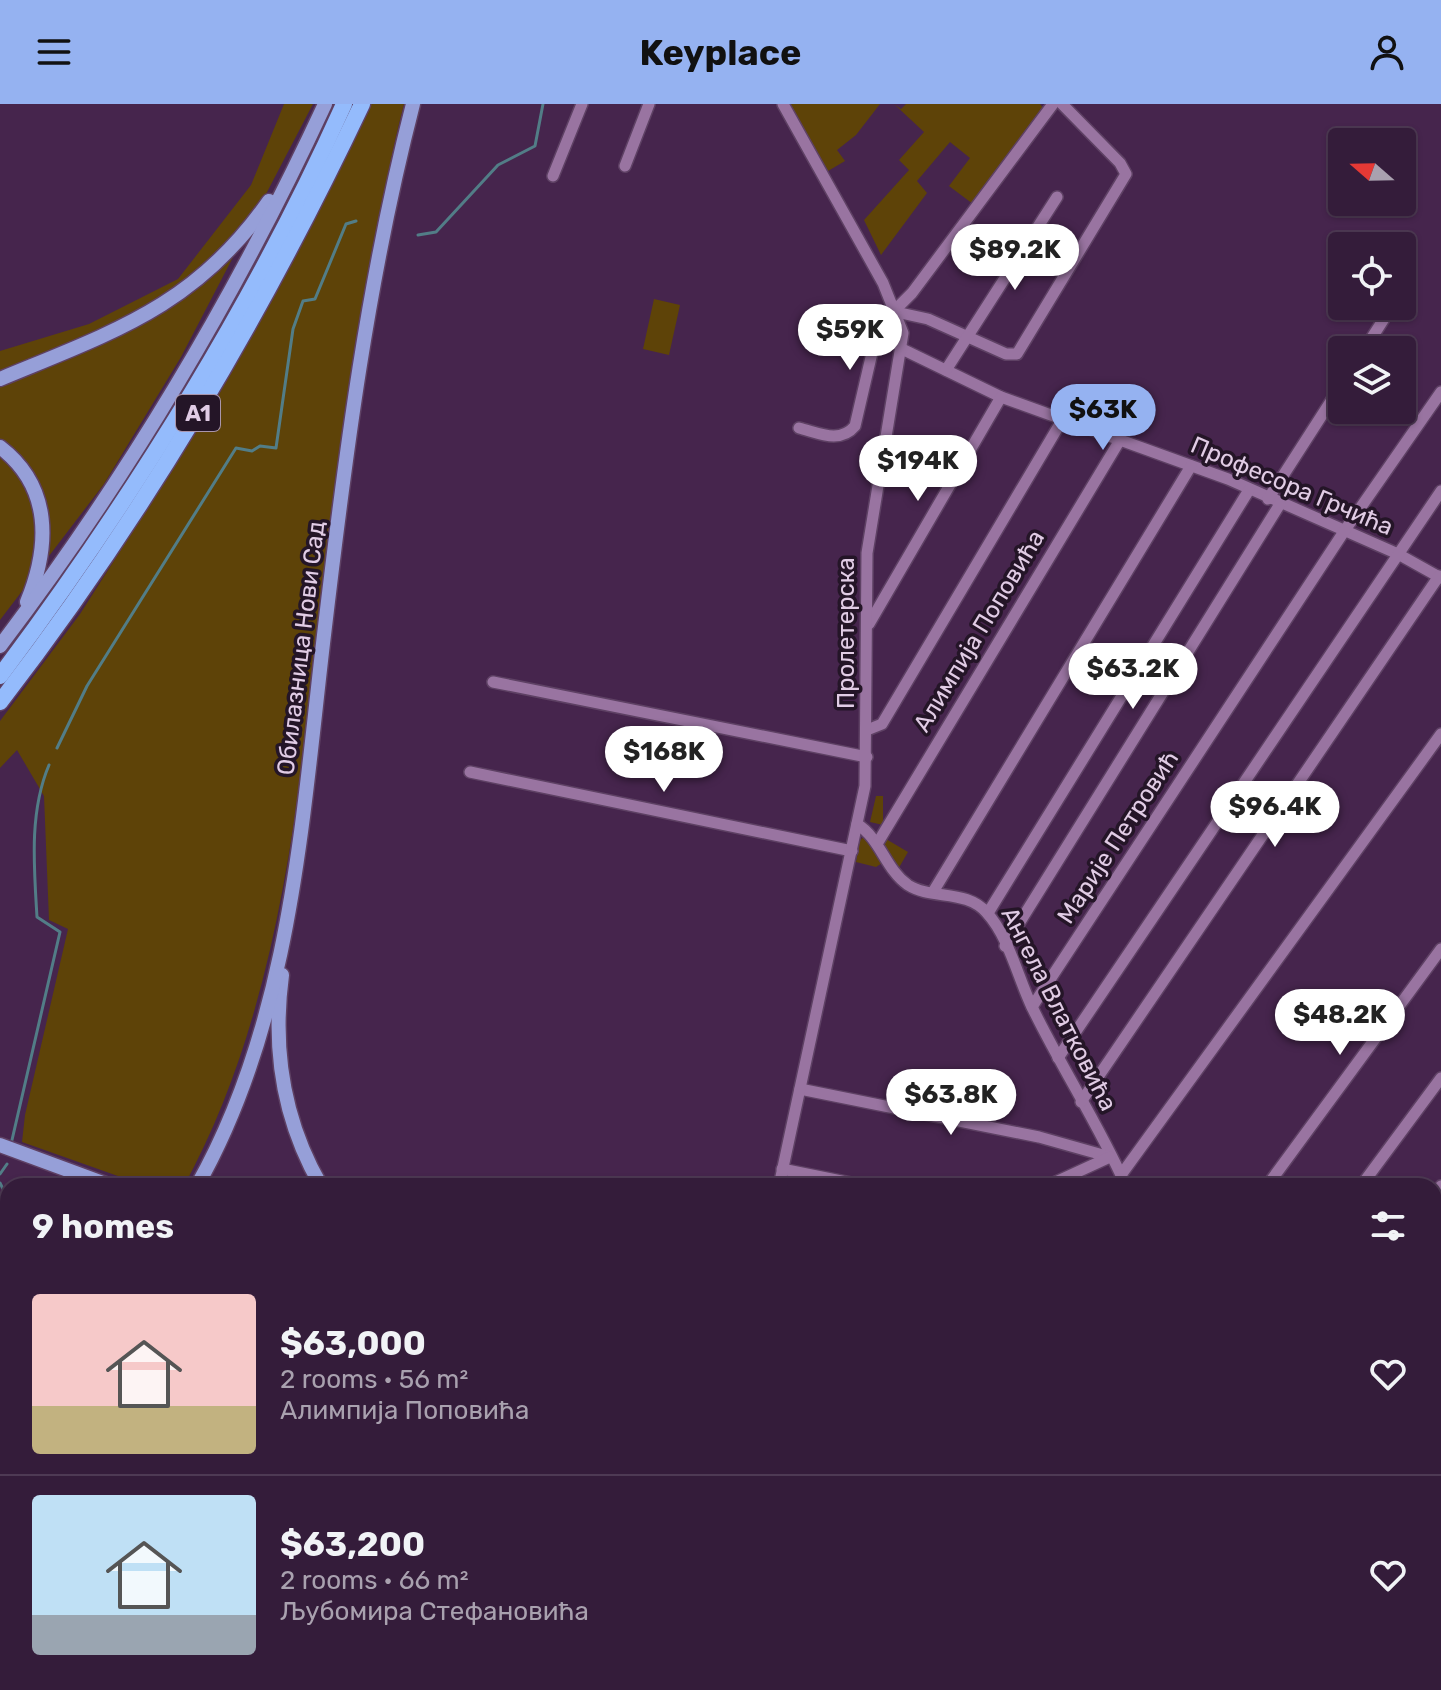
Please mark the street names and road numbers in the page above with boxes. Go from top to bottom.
road number: A1 [176,395,220,431]
street label: Професора Грчића [1187,431,1397,541]
street label: Обилазница Нови Сад [272,519,330,777]
street label: Алимпија Поповића [908,525,1050,737]
street label: Пролетерска [832,557,860,709]
street label: Марије Петровић [1052,745,1184,929]
street label: Ангела Влатковића [995,902,1123,1116]

